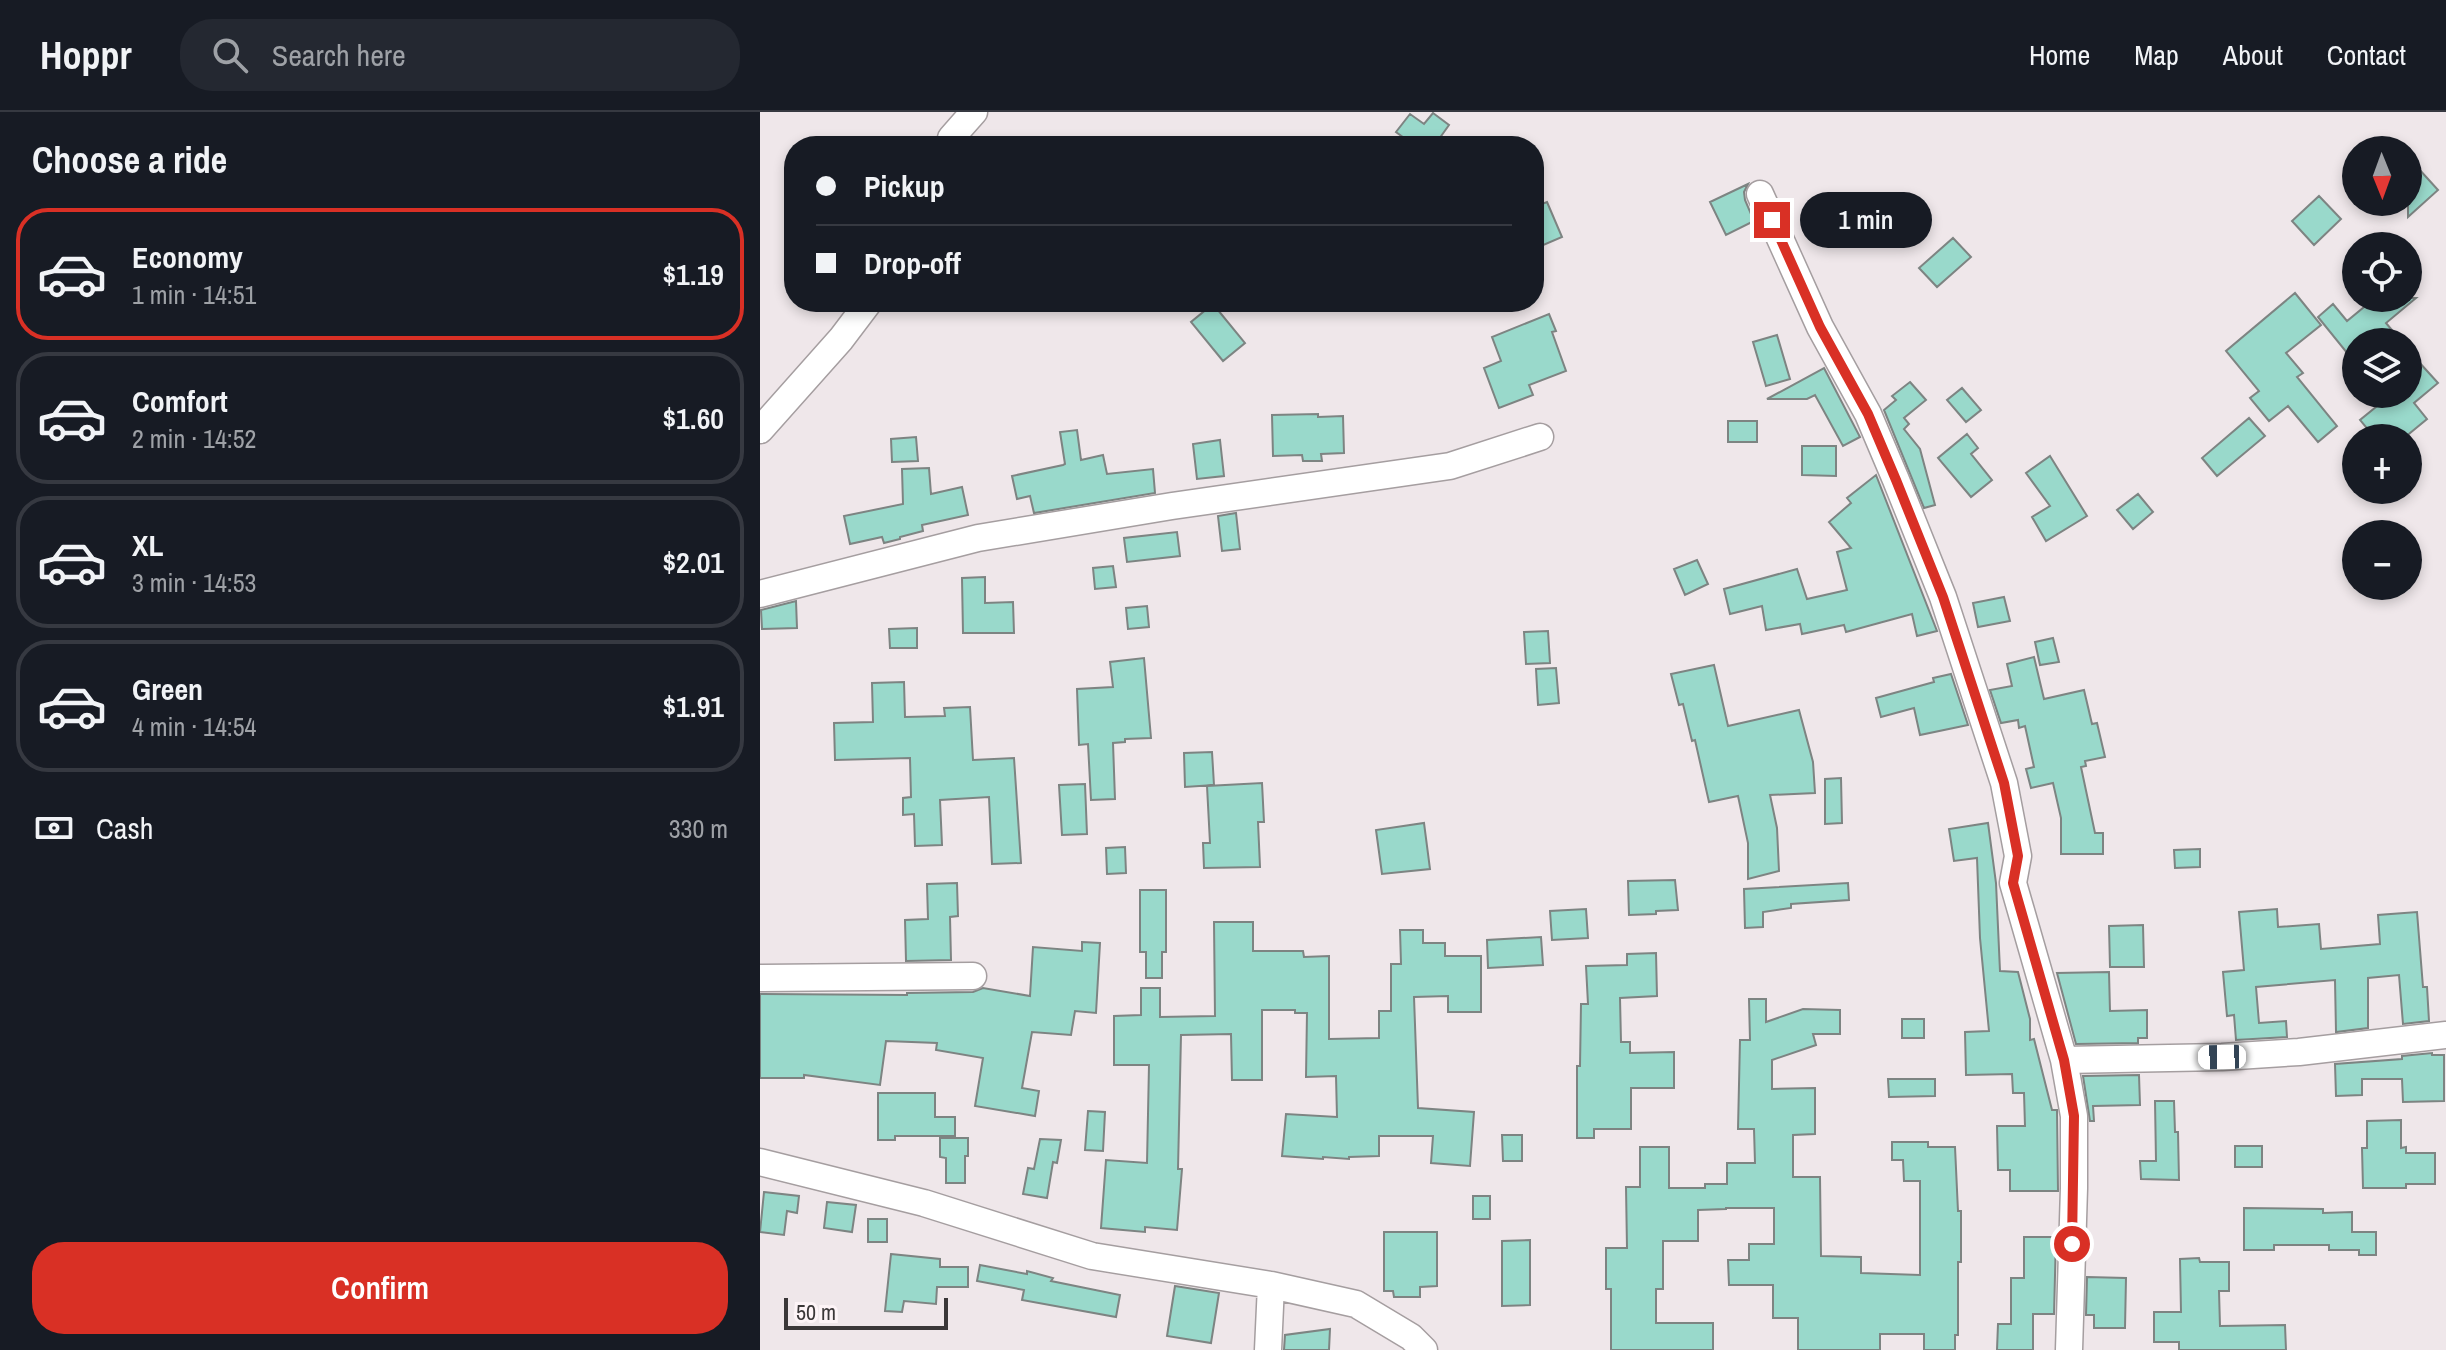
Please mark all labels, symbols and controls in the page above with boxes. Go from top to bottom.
search box [180,19,740,91]
text: Hoppr [40,30,132,81]
icon: search [208,33,252,77]
text: Search here [272,35,406,75]
text: Home [2029,36,2090,74]
text: Map [2134,36,2179,74]
text: About [2223,36,2283,74]
text: Contact [2327,36,2406,74]
text: Choose a ride [32,136,227,184]
north arrow [2342,136,2422,216]
map controls [2342,136,2422,600]
text: Pickup [864,166,945,206]
callout: 1 min [1800,192,1932,248]
route end [1754,202,1790,238]
text: 1 min [1839,202,1893,237]
button: locate [2342,232,2422,312]
text: Economy [132,237,243,277]
icon: car [36,238,108,310]
text: Drop-off [864,243,961,283]
text: $1.19 [662,254,724,294]
text: 1 min · 14:51 [132,277,256,312]
button: layers [2342,328,2422,408]
text: Comfort [132,381,228,421]
icon: car [36,382,108,454]
text: $1.60 [662,398,724,438]
text: 2 min · 14:52 [132,421,256,456]
button: + [2342,424,2422,504]
button: − [2342,520,2422,600]
text: XL [132,525,163,565]
icon: car [36,526,108,598]
text: $2.01 [662,542,724,582]
text: 3 min · 14:53 [132,565,256,600]
text: Green [132,669,203,709]
icon: car [36,670,108,742]
text: $1.91 [662,686,724,726]
text: 4 min · 14:54 [132,709,256,744]
icon: cash [32,806,76,850]
text: Cash [96,808,153,848]
text: 330 m [669,811,728,846]
car [2198,1045,2246,1069]
route start [2054,1226,2090,1262]
button: Confirm [32,1242,728,1334]
scale bar [784,1294,948,1330]
text: 50 m [796,1297,836,1327]

